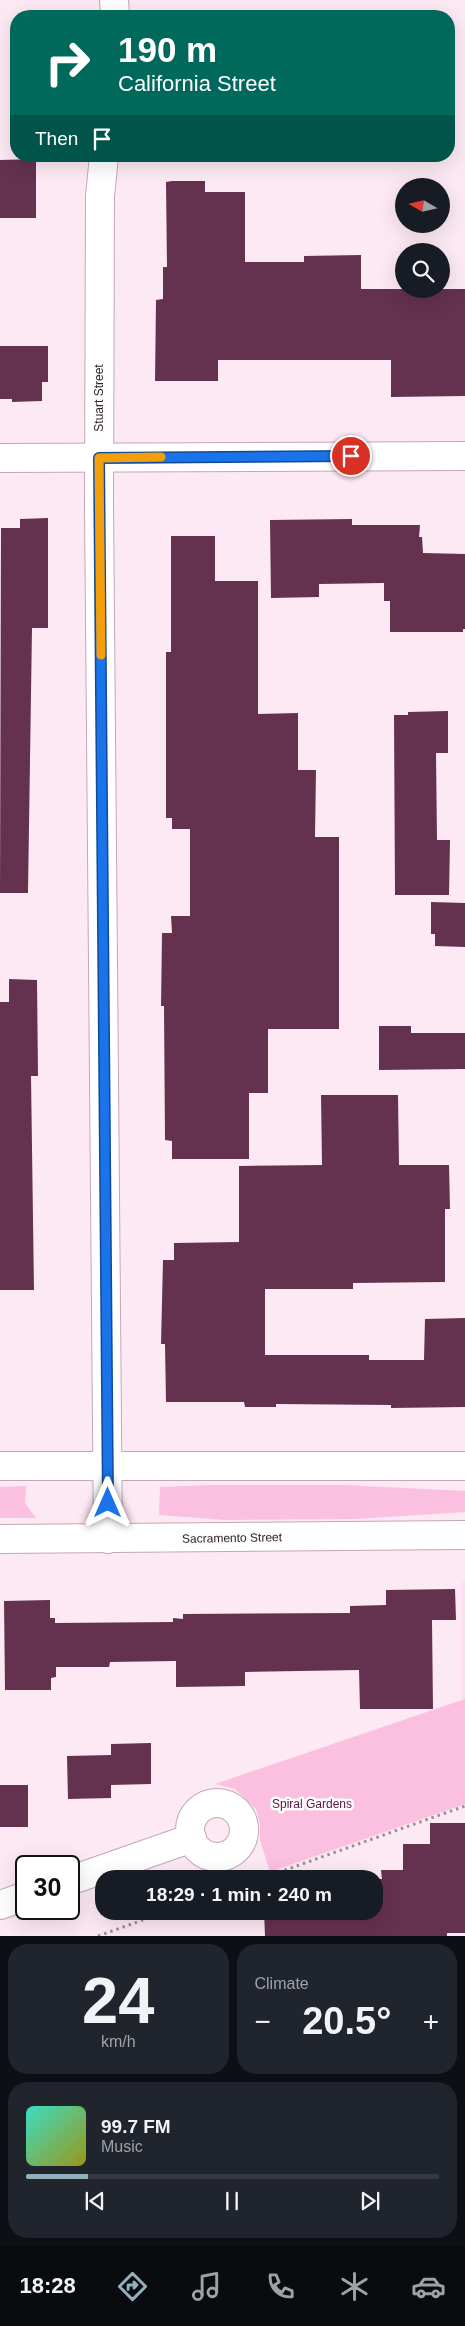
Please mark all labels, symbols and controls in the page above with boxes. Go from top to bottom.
icon: right [35,30,100,95]
text: 190 m [118,30,217,69]
text: California Street [118,71,276,96]
icon: arrive [88,125,116,153]
text: Then [35,128,78,149]
north arrow [395,178,450,232]
map controls [395,178,450,298]
button: search [395,243,450,298]
street label: Stuart Street [92,364,106,432]
pin [330,435,372,477]
icon: arrive [337,442,365,470]
position arrow [81,1476,133,1528]
street label: Sacramento Street [182,1530,283,1546]
park label: Spiral Gardens [272,1797,352,1811]
speed limit sign: 30 [15,1855,80,1920]
text: 18:29 · 1 min · 240 m [146,1884,332,1905]
text: 24 [82,1964,154,2037]
text: Climate [255,1975,309,1992]
text: 20.5° [302,2000,391,2042]
text: − [255,2006,271,2037]
text: + [423,2006,439,2037]
text: km/h [101,2033,136,2050]
text: 99.7 FM [101,2116,171,2137]
text: Music [101,2138,143,2155]
icon: previous [81,2187,109,2215]
icon: pause [218,2187,246,2215]
icon: next [356,2187,384,2215]
icon: directions [115,2269,150,2304]
icon: music [189,2269,224,2304]
icon: phone [263,2269,298,2304]
icon: climate [337,2269,372,2304]
icon: car [411,2269,446,2304]
text: 18:28 [19,2273,76,2298]

